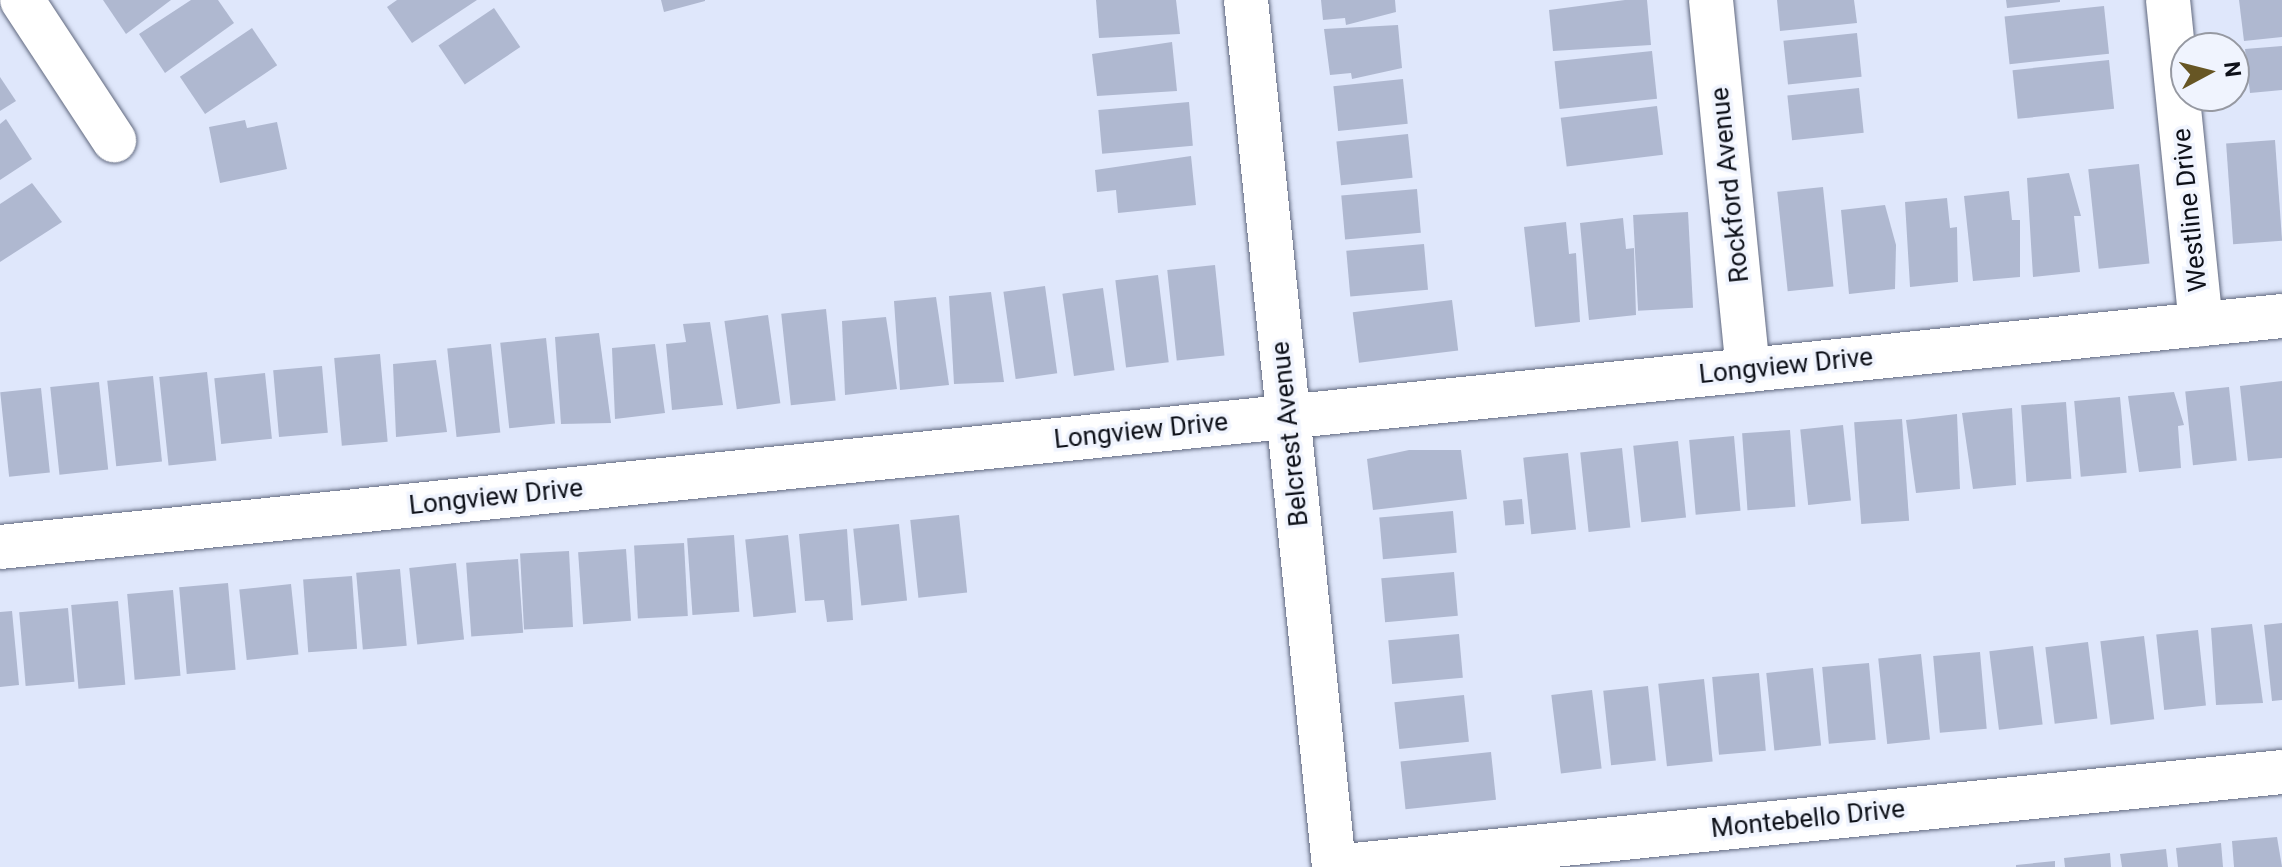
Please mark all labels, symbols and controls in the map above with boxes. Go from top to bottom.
north arrow [2170,32,2250,112]
text: N [2219,60,2246,78]
street label: Rockford Avenue [1704,86,1756,284]
street label: Westline Drive [2166,127,2214,293]
street label: Belcrest Avenue [1265,340,1315,528]
street label: Longview Drive [1697,341,1875,391]
street label: Longview Drive [1052,406,1230,456]
street label: Longview Drive [407,472,585,522]
street label: Montebello Drive [1709,793,1907,845]

